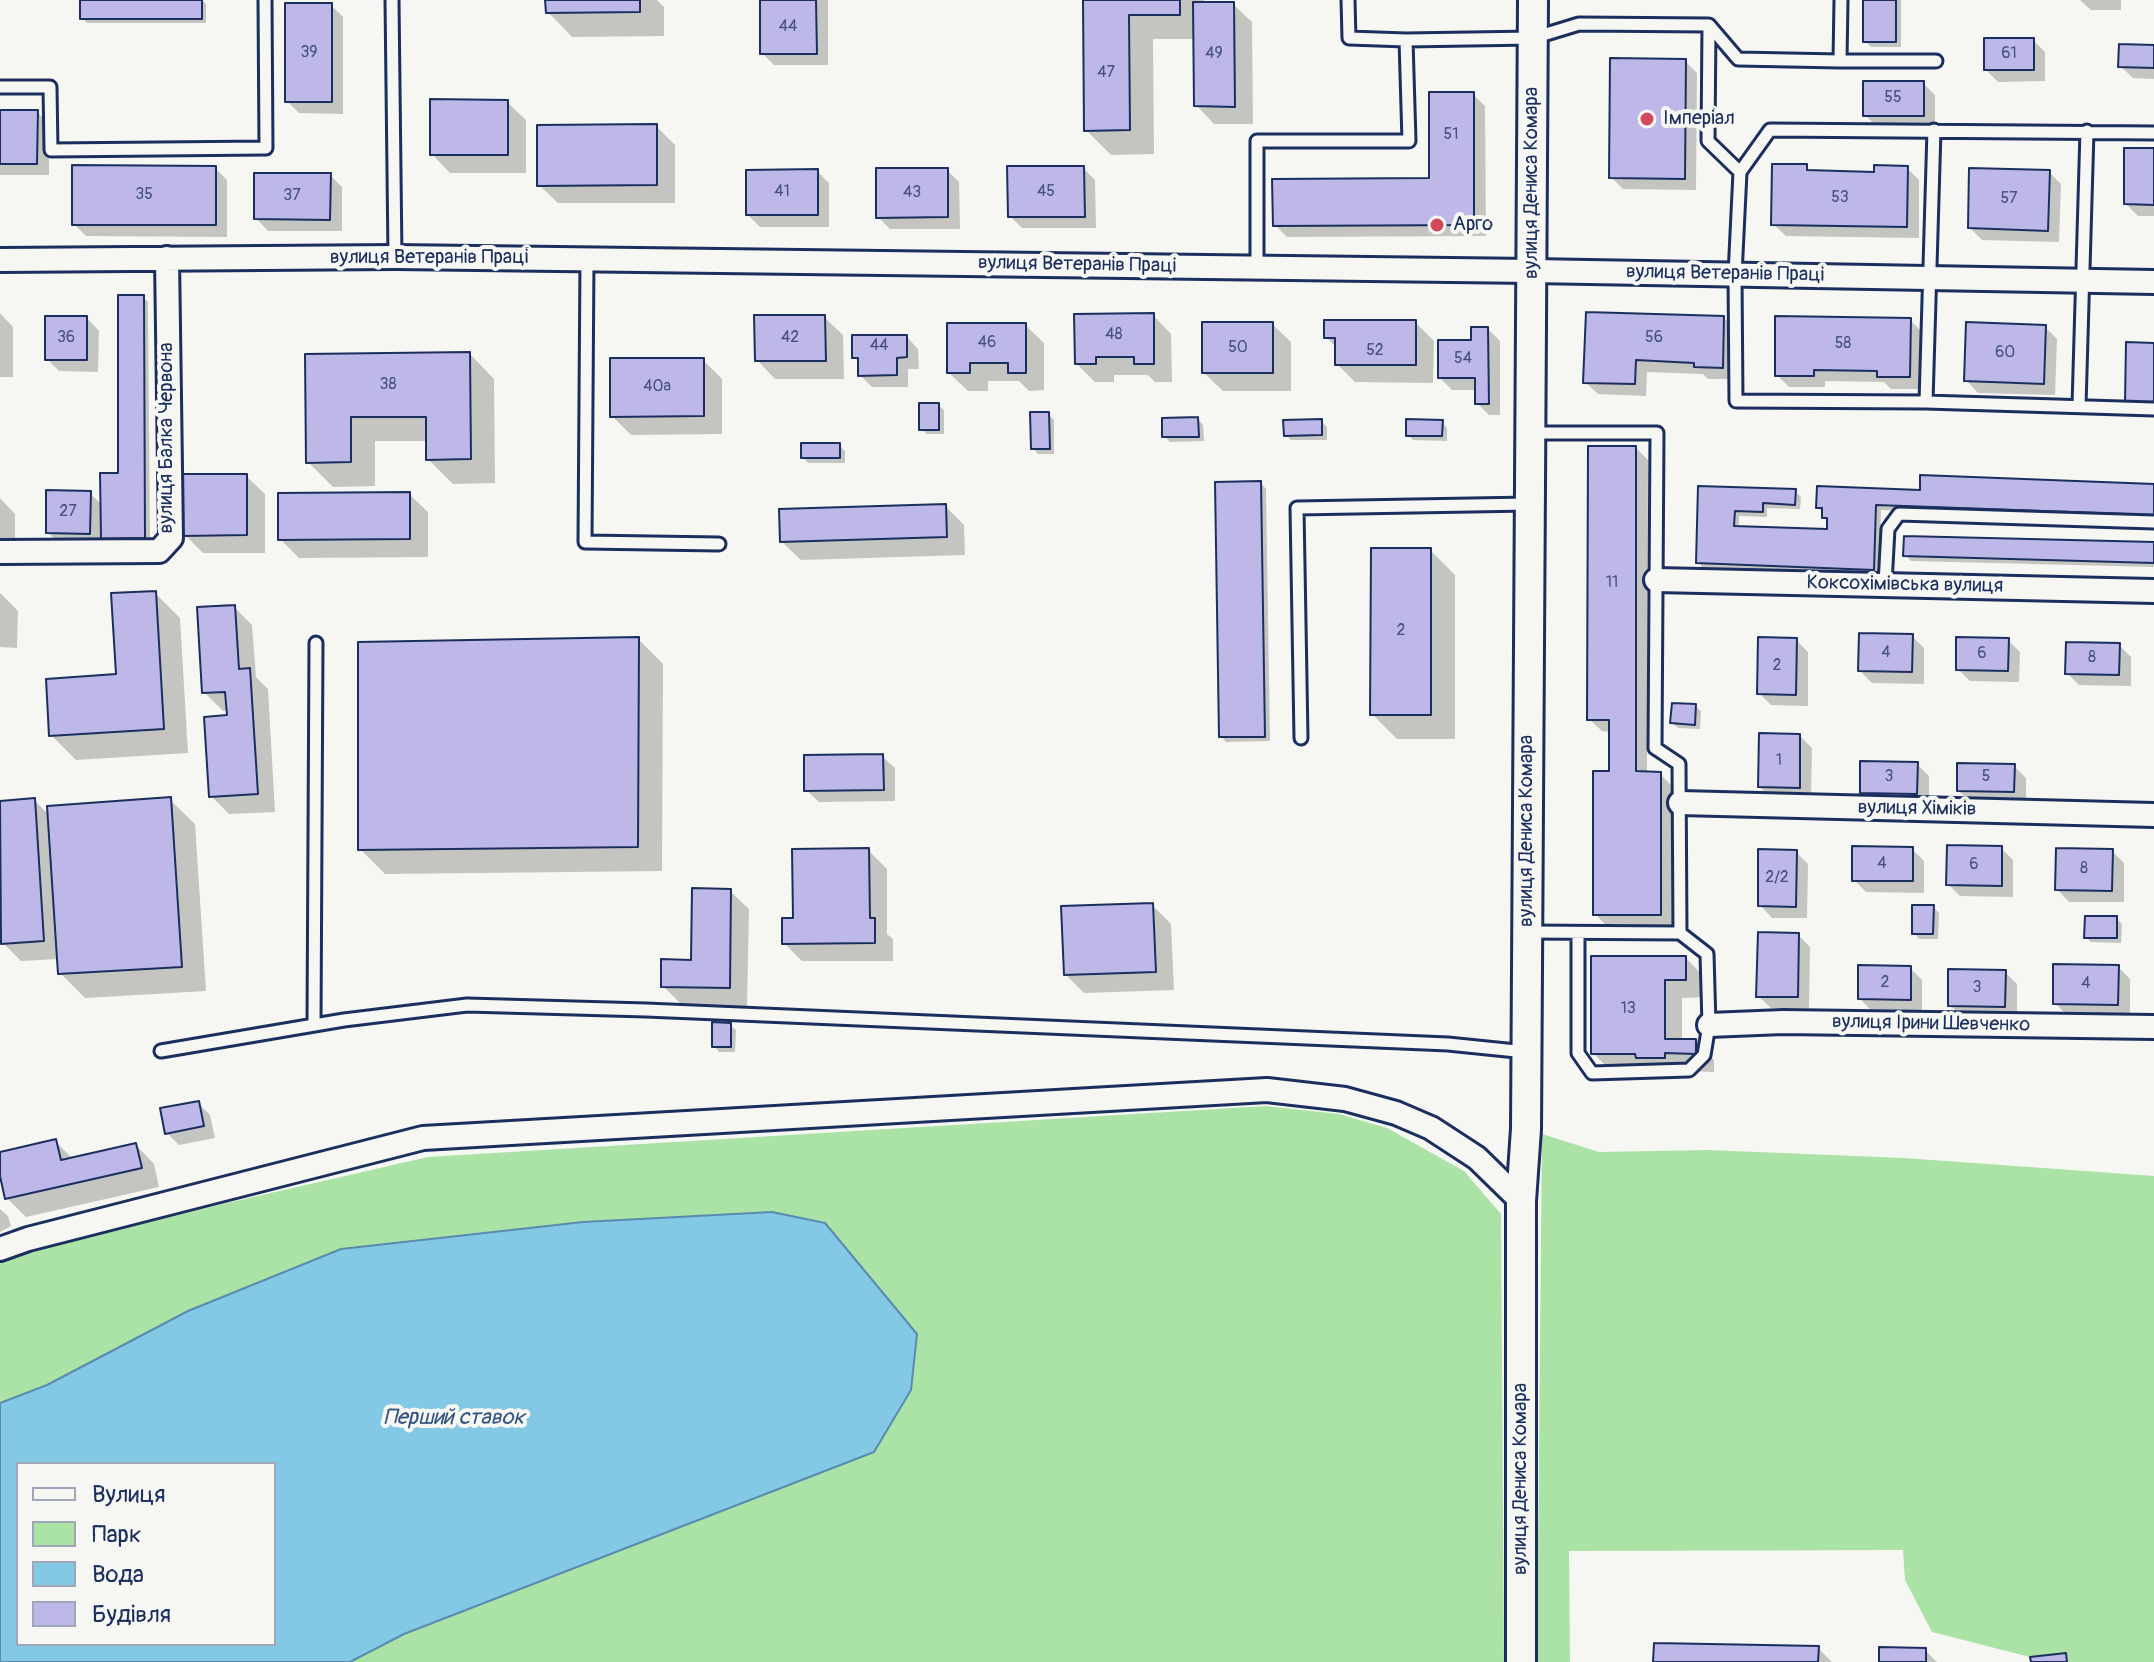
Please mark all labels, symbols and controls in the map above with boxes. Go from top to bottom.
house number: 44 [779,17,797,37]
house number: 39 [300,43,318,63]
house number: 49 [1205,44,1223,64]
house number: 61 [2001,44,2017,64]
house number: 47 [1097,63,1115,83]
street label: вулиця Дениса Комара [1520,87,1544,279]
house number: 55 [1884,88,1902,108]
place label: Імперіал [1663,107,1735,131]
marker: Імперіал [1638,110,1656,128]
house number: 51 [1444,125,1458,145]
house number: 41 [774,182,790,202]
house number: 45 [1037,182,1055,202]
house number: 43 [903,183,921,203]
house number: 35 [135,185,153,205]
house number: 37 [283,186,301,206]
house number: 53 [1831,188,1849,208]
house number: 57 [2000,189,2018,209]
place label: Арго [1453,213,1493,237]
marker: Арго [1428,216,1446,234]
street label: вулиця Ветеранів Праці [330,246,528,270]
street label: вулиця Ветеранів Праці [978,251,1176,279]
street label: вулиця Ветеранів Праці [1626,260,1824,288]
house number: 48 [1105,325,1123,345]
house number: 36 [57,328,75,348]
house number: 42 [781,328,799,348]
house number: 56 [1645,328,1663,348]
house number: 46 [978,333,996,353]
house number: 58 [1835,334,1851,354]
house number: 44 [870,336,888,356]
house number: 50 [1228,338,1248,358]
house number: 52 [1366,341,1384,361]
street label: вулиця Балка Червона [155,342,179,534]
house number: 60 [1995,343,2015,363]
house number: 54 [1454,349,1472,369]
house number: 38 [380,375,396,395]
house number: 40а [643,377,671,397]
house number: 27 [59,502,77,522]
street label: Коксохімівська вулиця [1806,571,2004,599]
house number: 11 [1606,573,1618,593]
house number: 2 [1397,621,1405,641]
house number: 4 [1881,643,1891,663]
house number: 6 [1977,644,1987,664]
house number: 8 [2088,648,2096,668]
house number: 2 [1773,656,1781,676]
street label: вулиця Дениса Комара [1515,735,1539,927]
house number: 1 [1776,751,1782,771]
house number: 3 [1885,767,1893,787]
house number: 5 [1982,767,1990,787]
street label: вулиця Хіміків [1857,796,1977,822]
house number: 4 [1877,854,1887,874]
house number: 6 [1969,855,1979,875]
house number: 8 [2080,859,2088,879]
house number: 2/2 [1765,868,1789,888]
house number: 2 [1881,973,1889,993]
house number: 4 [2081,974,2091,994]
house number: 3 [1973,978,1981,998]
house number: 13 [1620,999,1636,1019]
street label: вулиця Ірини Шевченко [1832,1010,2030,1038]
street label: вулиця Дениса Комара [1509,1383,1533,1575]
water label: Перший ставок [383,1405,525,1431]
legend [16,1462,276,1646]
text: Вулиця [92,1480,165,1509]
text: Парк [92,1520,141,1549]
text: Вода [92,1560,144,1589]
text: Будівля [92,1600,171,1629]

